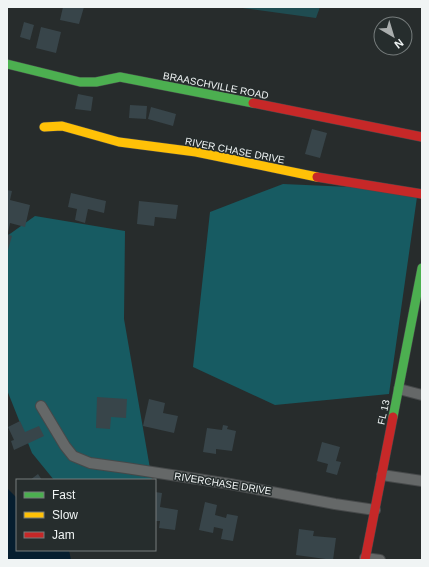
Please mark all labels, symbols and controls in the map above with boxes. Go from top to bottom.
north arrow [373,16,413,56]
text: N [392,37,406,51]
street label: BRAASCHVILLE ROAD [162,70,270,101]
street label: RIVER CHASE DRIVE [184,135,286,166]
street label: FL 13 [375,398,392,426]
street label: RIVERCHASE DRIVE [173,470,273,497]
legend [16,479,156,551]
text: Fast [52,488,76,502]
text: Slow [52,508,78,522]
text: Jam [52,528,75,542]

